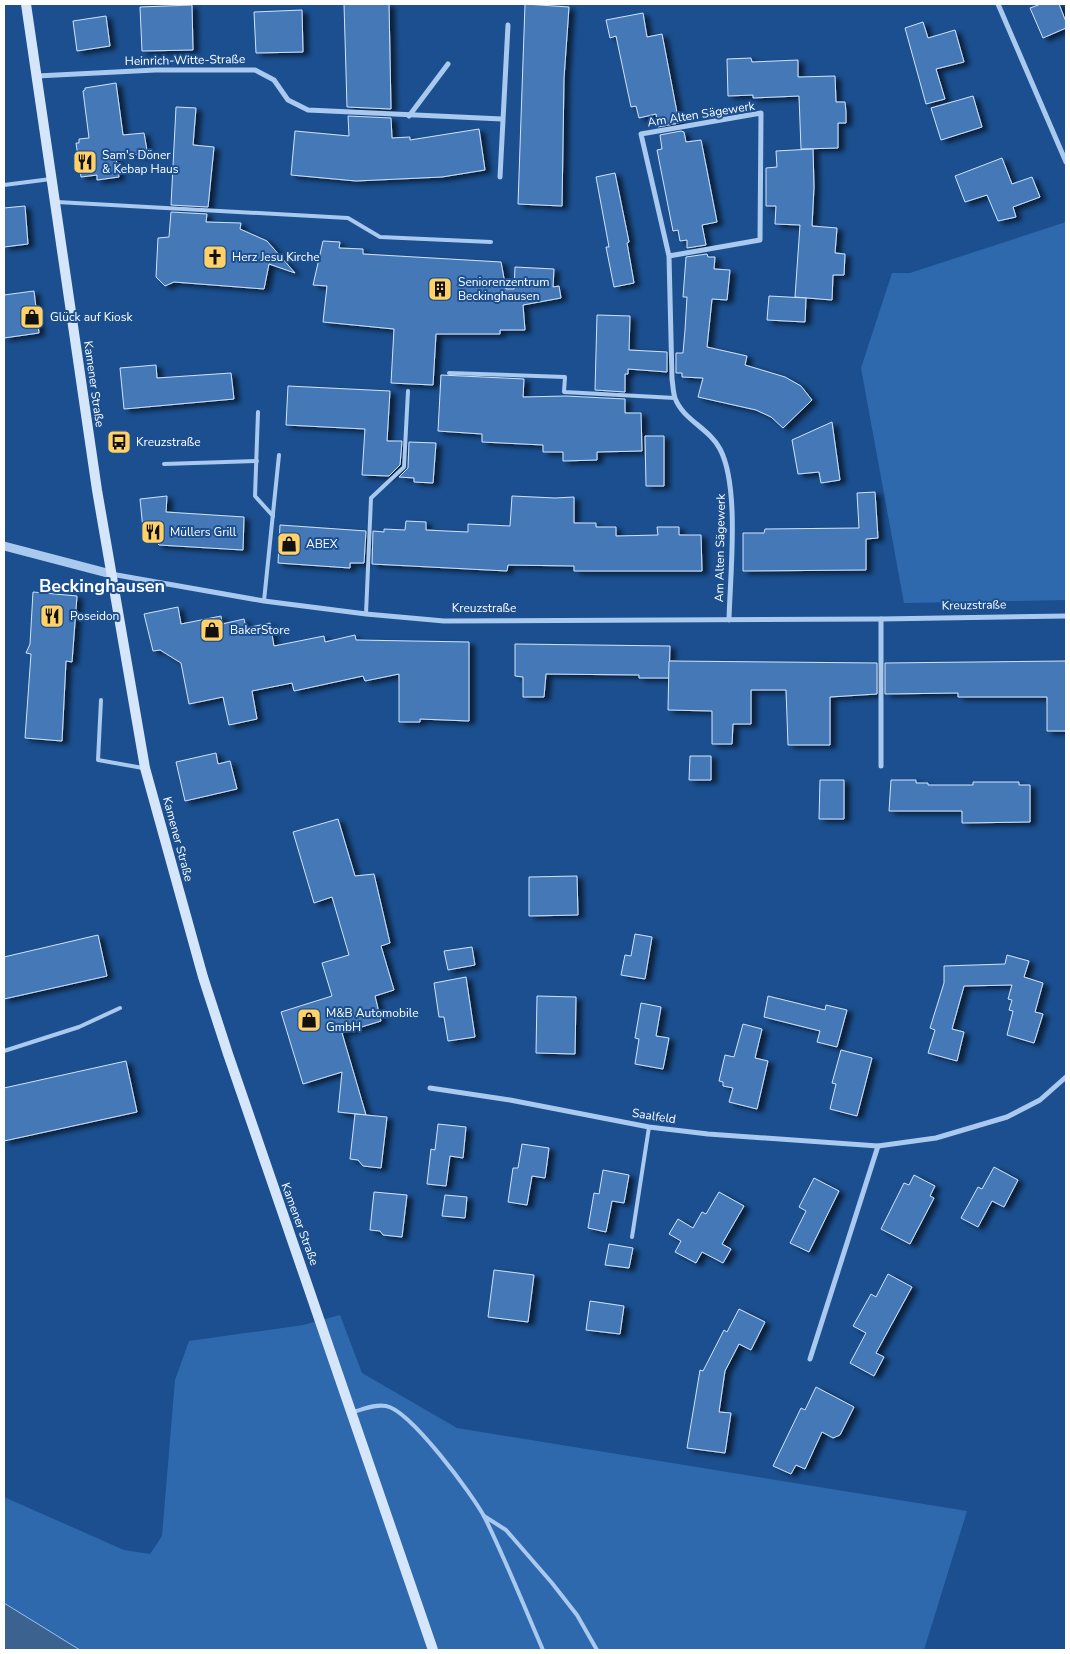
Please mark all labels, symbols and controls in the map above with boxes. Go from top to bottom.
street label: Heinrich-Witte-Straße [125,51,245,69]
street label: Am Alten Sägewerk [646,97,757,130]
place label: Sam's Döner & Kebap Haus [102,147,179,177]
restaurant icon: Sam's Döner & Kebap Haus [72,149,98,175]
church icon: Herz Jesu Kirche [202,244,228,270]
place label: Herz Jesu Kirche [232,249,320,265]
place label: Seniorenzentrum Beckinghausen [458,274,550,304]
building icon: Seniorenzentrum Beckinghausen [427,276,453,302]
shop icon: Glück auf Kiosk [19,304,45,330]
place label: Glück auf Kiosk [50,309,134,325]
street label: Kamener Straße [80,340,108,428]
bus stop icon: Kreuzstraße [106,429,132,455]
place label: Kreuzstraße [136,434,201,450]
street label: Am Alten Sägewerk [711,493,729,602]
restaurant icon: Müllers Grill [140,519,166,545]
place label: Müllers Grill [170,524,237,540]
shop icon: ABEX [276,531,302,557]
place label: ABEX [306,536,338,552]
district label: Beckinghausen [39,574,165,598]
street label: Kreuzstraße [942,596,1006,614]
street label: Kreuzstraße [452,600,516,616]
restaurant icon: Poseidon [39,603,65,629]
place label: Poseidon [70,608,119,624]
shop icon: BakerStore [199,617,225,643]
place label: BakerStore [230,622,290,638]
street label: Kamener Straße [159,795,197,883]
place label: M&B Automobile GmbH [326,1005,419,1035]
shop icon: M&B Automobile GmbH [296,1007,322,1033]
street label: Saalfeld [631,1105,677,1127]
street label: Kamener Straße [278,1180,322,1268]

